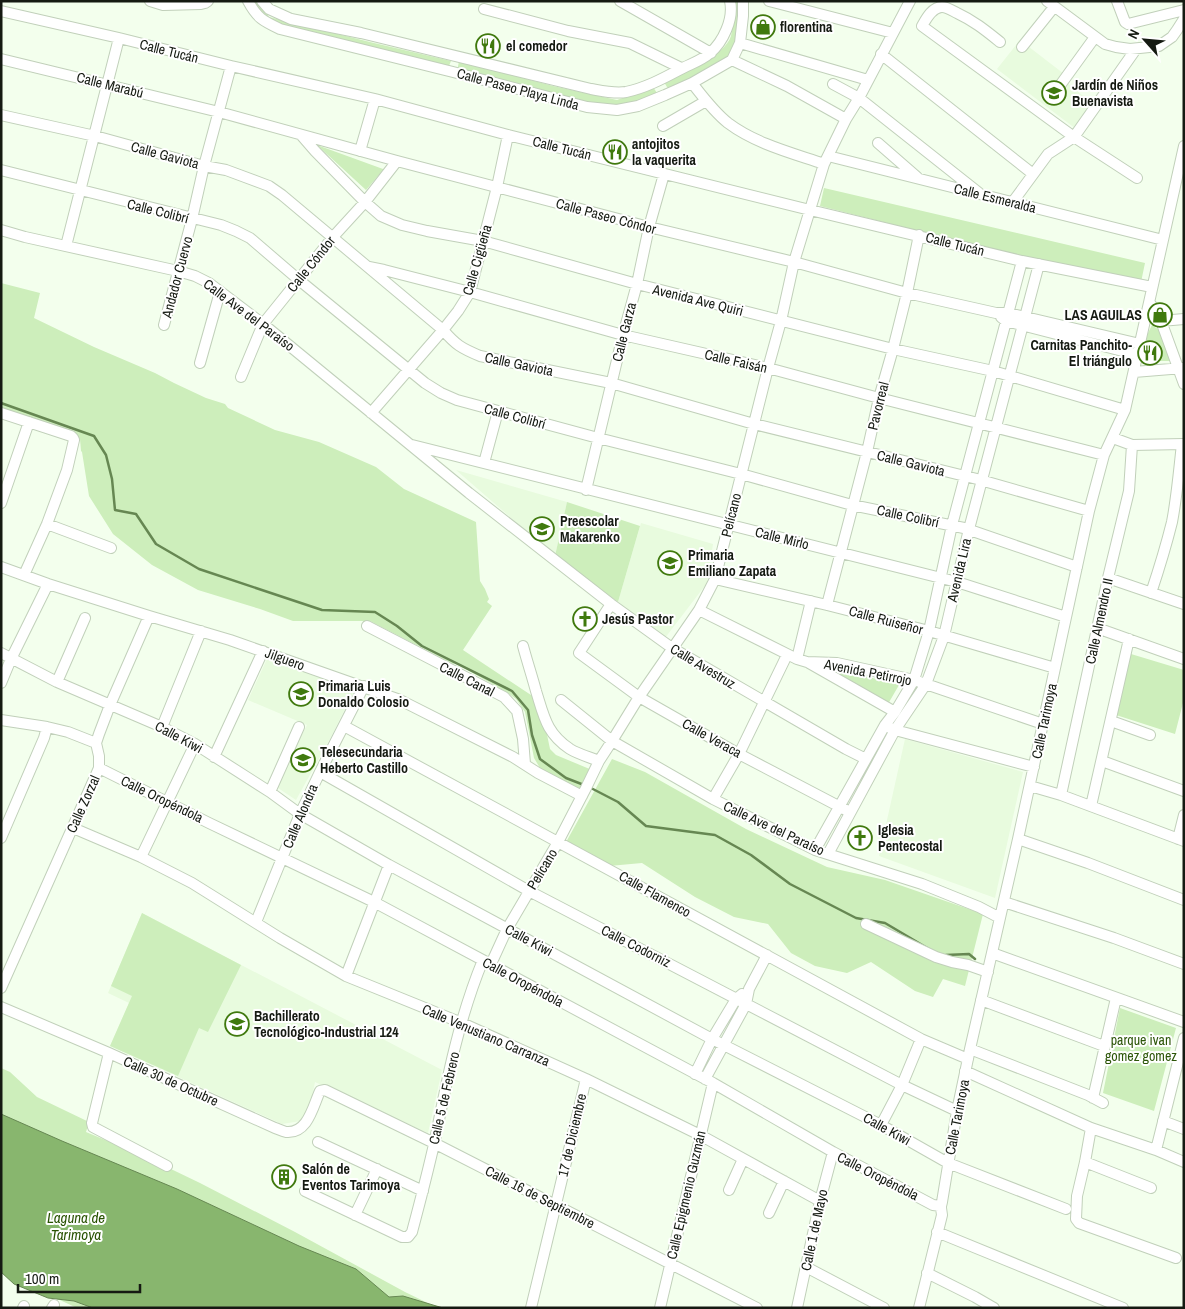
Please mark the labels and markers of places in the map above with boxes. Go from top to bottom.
shop icon: florentina [750,14,776,40]
place label: florentina [780,18,833,36]
restaurant icon: el comedor [475,33,501,59]
place label: el comedor [506,37,568,55]
place label: Jardín de Niños Buenavista [1072,76,1158,110]
school or university icon: Jardín de Niños Buenavista [1041,80,1067,106]
place label: antojitos la vaquerita [632,135,696,169]
restaurant icon: antojitos la vaquerita [602,139,628,165]
shop icon: LAS AGUILAS [1147,302,1173,328]
place label: LAS AGUILAS [1065,306,1142,324]
place label: Carnitas Panchito- El triángulo [1031,336,1132,370]
restaurant icon: Carnitas Panchito- El triángulo [1137,340,1163,366]
place label: Preescolar Makarenko [560,512,620,546]
school or university icon: Preescolar Makarenko [529,516,555,542]
place label: Primaria Emiliano Zapata [688,546,777,580]
school or university icon: Primaria Emiliano Zapata [657,550,683,576]
church icon: Jesús Pastor [572,606,598,632]
place label: Jesús Pastor [602,610,674,628]
place label: Primaria Luis Donaldo Colosio [318,677,409,711]
school or university icon: Primaria Luis Donaldo Colosio [288,681,314,707]
place label: Telesecundaria Heberto Castillo [320,743,408,777]
school or university icon: Telesecundaria Heberto Castillo [290,747,316,773]
place label: Iglesia Pentecostal [878,821,942,855]
church icon: Iglesia Pentecostal [847,825,873,851]
place label: Bachillerato Tecnológico-Industrial 124 [254,1007,399,1041]
school or university icon: Bachillerato Tecnológico-Industrial 124 [224,1011,250,1037]
place label: Salón de Eventos Tarimoya [302,1160,401,1194]
building icon: Salón de Eventos Tarimoya [271,1164,297,1190]

